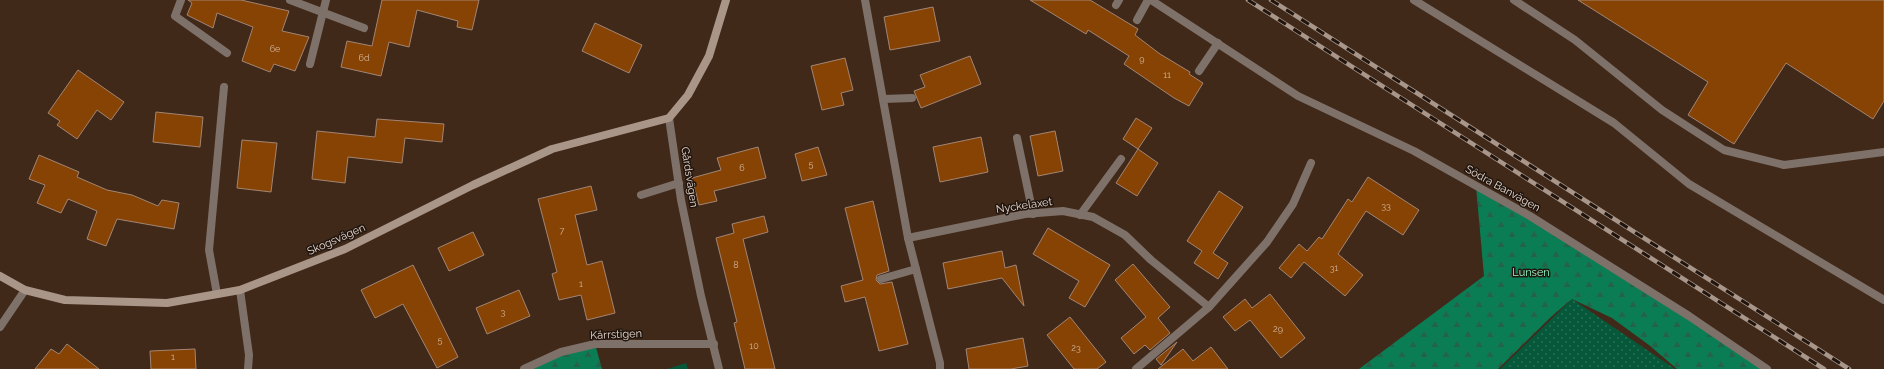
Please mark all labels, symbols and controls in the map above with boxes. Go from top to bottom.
house number: 6e [270,44,281,54]
house number: 6d [358,53,370,63]
house number: 9 [1139,54,1145,64]
house number: 11 [1163,70,1171,80]
street label: Gårdsvägen [678,146,701,208]
house number: 5 [809,159,814,169]
street label: Södra Banvägen [1463,162,1543,214]
house number: 6 [739,163,745,173]
street label: Nyckelaxet [995,195,1053,216]
house number: 33 [1381,201,1391,211]
street label: Skogsvägen [305,221,367,258]
house number: 7 [560,226,565,236]
house number: 8 [733,260,739,270]
house number: 31 [1330,263,1338,273]
park label: Lunsen [1512,266,1550,279]
house number: 1 [579,279,583,289]
house number: 3 [501,307,506,317]
house number: 29 [1273,324,1283,334]
street label: Kärrstigen [590,327,642,342]
house number: 5 [438,335,443,345]
house number: 10 [749,341,759,351]
house number: 23 [1071,343,1081,353]
house number: 1 [171,352,175,362]

